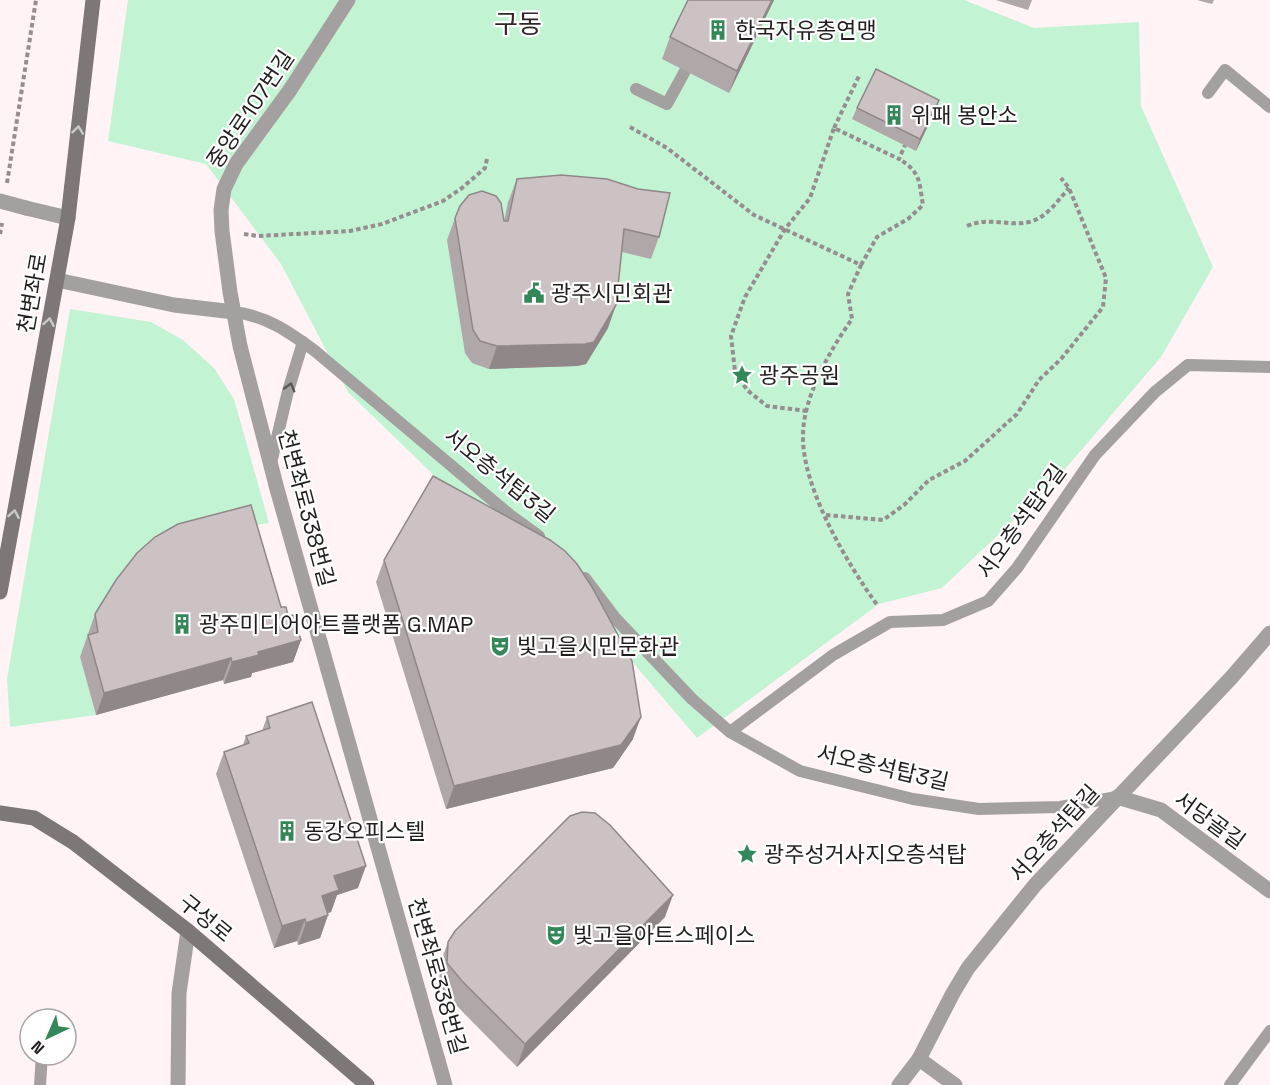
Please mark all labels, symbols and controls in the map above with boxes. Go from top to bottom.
district label: 구동 [494,7,542,41]
place label: 한국자유총연맹 [735,16,877,44]
building icon: 한국자유총연맹 [706,18,730,42]
street label: 중앙로107번길 [200,45,300,173]
place label: 위패 봉안소 [911,101,1018,129]
building icon: 위패 봉안소 [882,103,906,127]
one-way arrow [72,125,84,134]
street label: 천변좌로 [11,251,53,335]
place label: 광주시민회관 [551,279,672,307]
public building icon: 광주시민회관 [522,281,546,305]
one-way arrow [42,318,55,328]
place label: 광주공원 [759,361,840,389]
place icon: 광주공원 [730,363,754,387]
one-way arrow [283,382,295,393]
street label: 서오층석탑3길 [439,422,561,528]
street label: 천변좌로338번길 [273,426,341,590]
street label: 서오층석탑2길 [970,458,1072,584]
one-way arrow [7,510,20,520]
place label: 광주미디어아트플랫폼 G.MAP [199,610,473,638]
building icon: 광주미디어아트플랫폼 G.MAP [170,612,194,636]
place label: 빛고을시민문화관 [517,632,679,660]
theatre icon: 빛고을시민문화관 [488,634,512,658]
street label: 서오층석탑3길 [814,738,952,796]
street label: 서오층석탑길 [1003,779,1105,887]
street label: 서당골길 [1169,785,1251,855]
place label: 동강오피스텔 [304,817,425,845]
building icon: 동강오피스텔 [275,819,299,843]
place label: 광주성거사지오층석탑 [764,840,966,868]
place icon: 광주성거사지오층석탑 [735,842,759,866]
street label: 구성로 [174,888,238,948]
street label: 천변좌로338번길 [402,894,474,1058]
place label: 빛고을아트스페이스 [573,921,755,949]
theatre icon: 빛고을아트스페이스 [544,923,568,947]
north arrow [18,1007,78,1067]
text: N [27,1036,49,1059]

